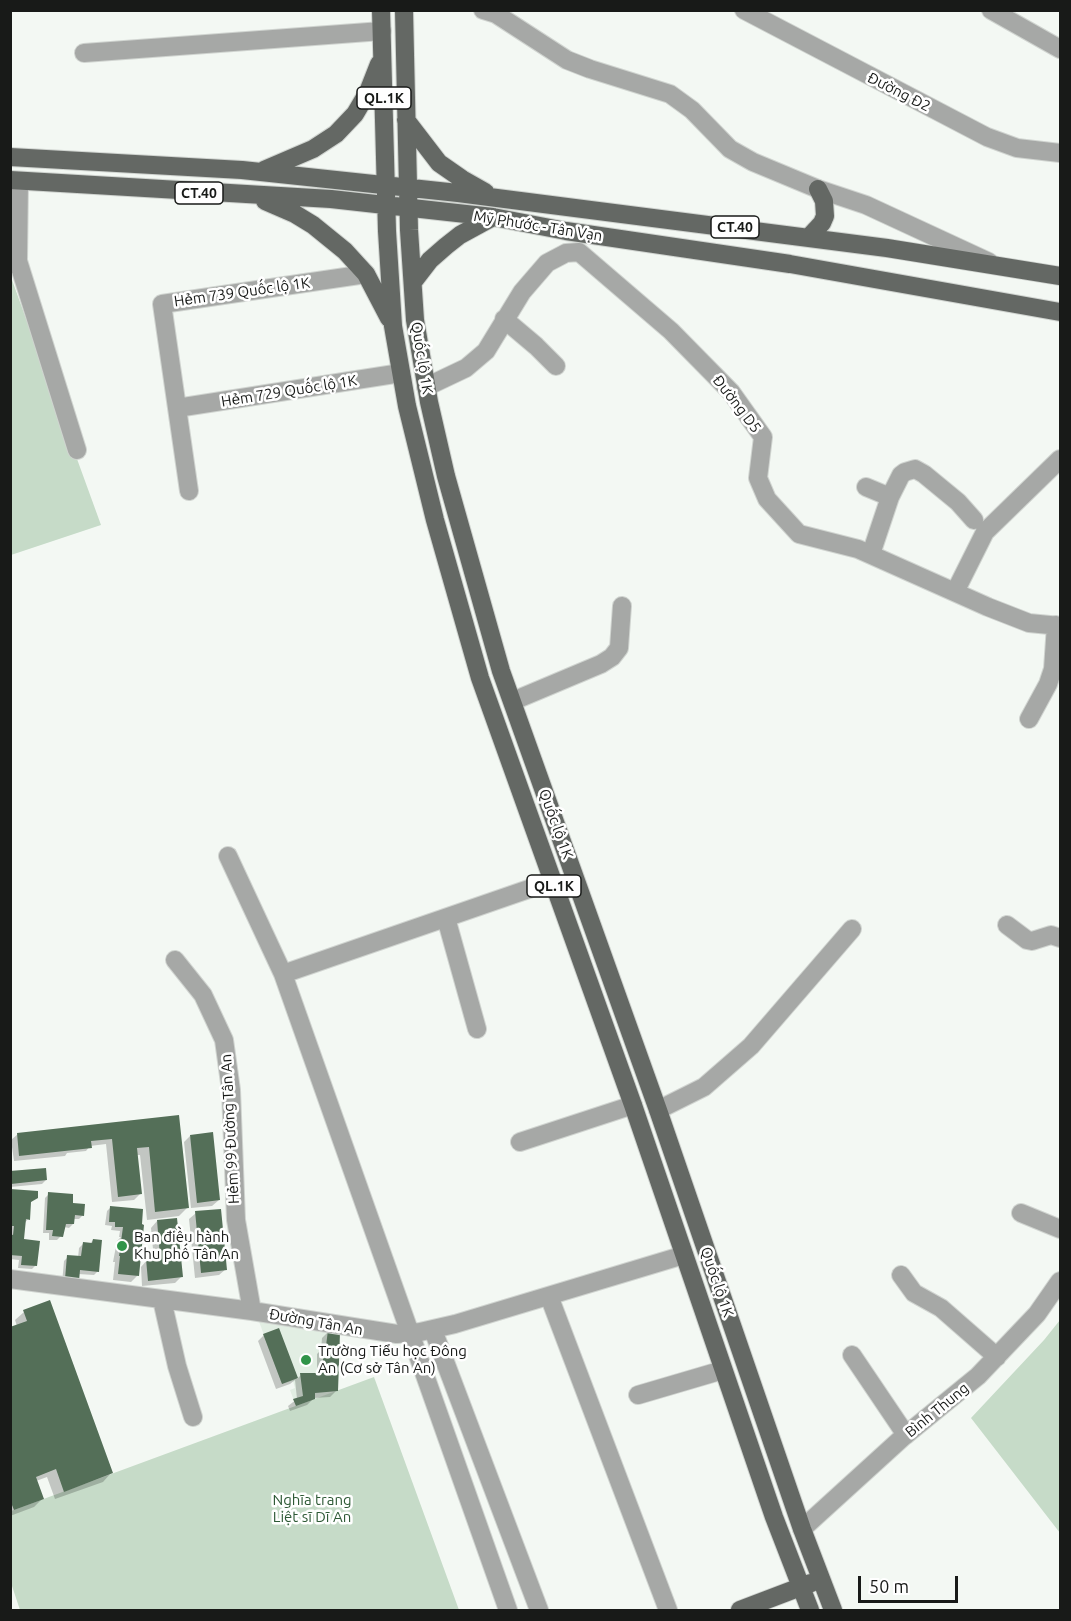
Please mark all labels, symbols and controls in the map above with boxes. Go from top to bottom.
street label: Đường Đ2 [864,68,934,116]
road number: QL.1K [357,87,411,109]
road number: CT.40 [175,182,223,204]
street label: Mỹ Phước - Tân Vạn [472,207,604,245]
road number: CT.40 [711,216,759,238]
street label: Hẻm 739 Quốc lộ 1K [173,274,311,310]
street label: Quốc lộ 1K [407,320,437,396]
street label: Hẻm 729 Quốc lộ 1K [220,371,358,411]
street label: Đường D5 [709,372,765,436]
street label: Quốc lộ 1K [535,787,577,861]
road number: QL.1K [527,875,581,897]
street label: Hẻm 99 Đường Tân An [217,1053,243,1205]
place label: Ban điều hành Khu phố Tân An [134,1228,239,1263]
marker: Ban điều hành Khu phố Tân An [115,1239,129,1253]
street label: Quốc lộ 1K [697,1244,737,1320]
street label: Đường Tân An [268,1305,364,1339]
place label: Trường Tiểu học Đông An (Cơ sở Tân An) [318,1342,467,1377]
marker: Trường Tiểu học Đông An (Cơ sở Tân An) [299,1353,313,1367]
street label: Bình Thung [902,1379,972,1441]
park label: Nghĩa trang Liệt sĩ Dĩ An [272,1491,352,1526]
scale bar [861,1564,962,1602]
text: 50 m [869,1576,909,1596]

